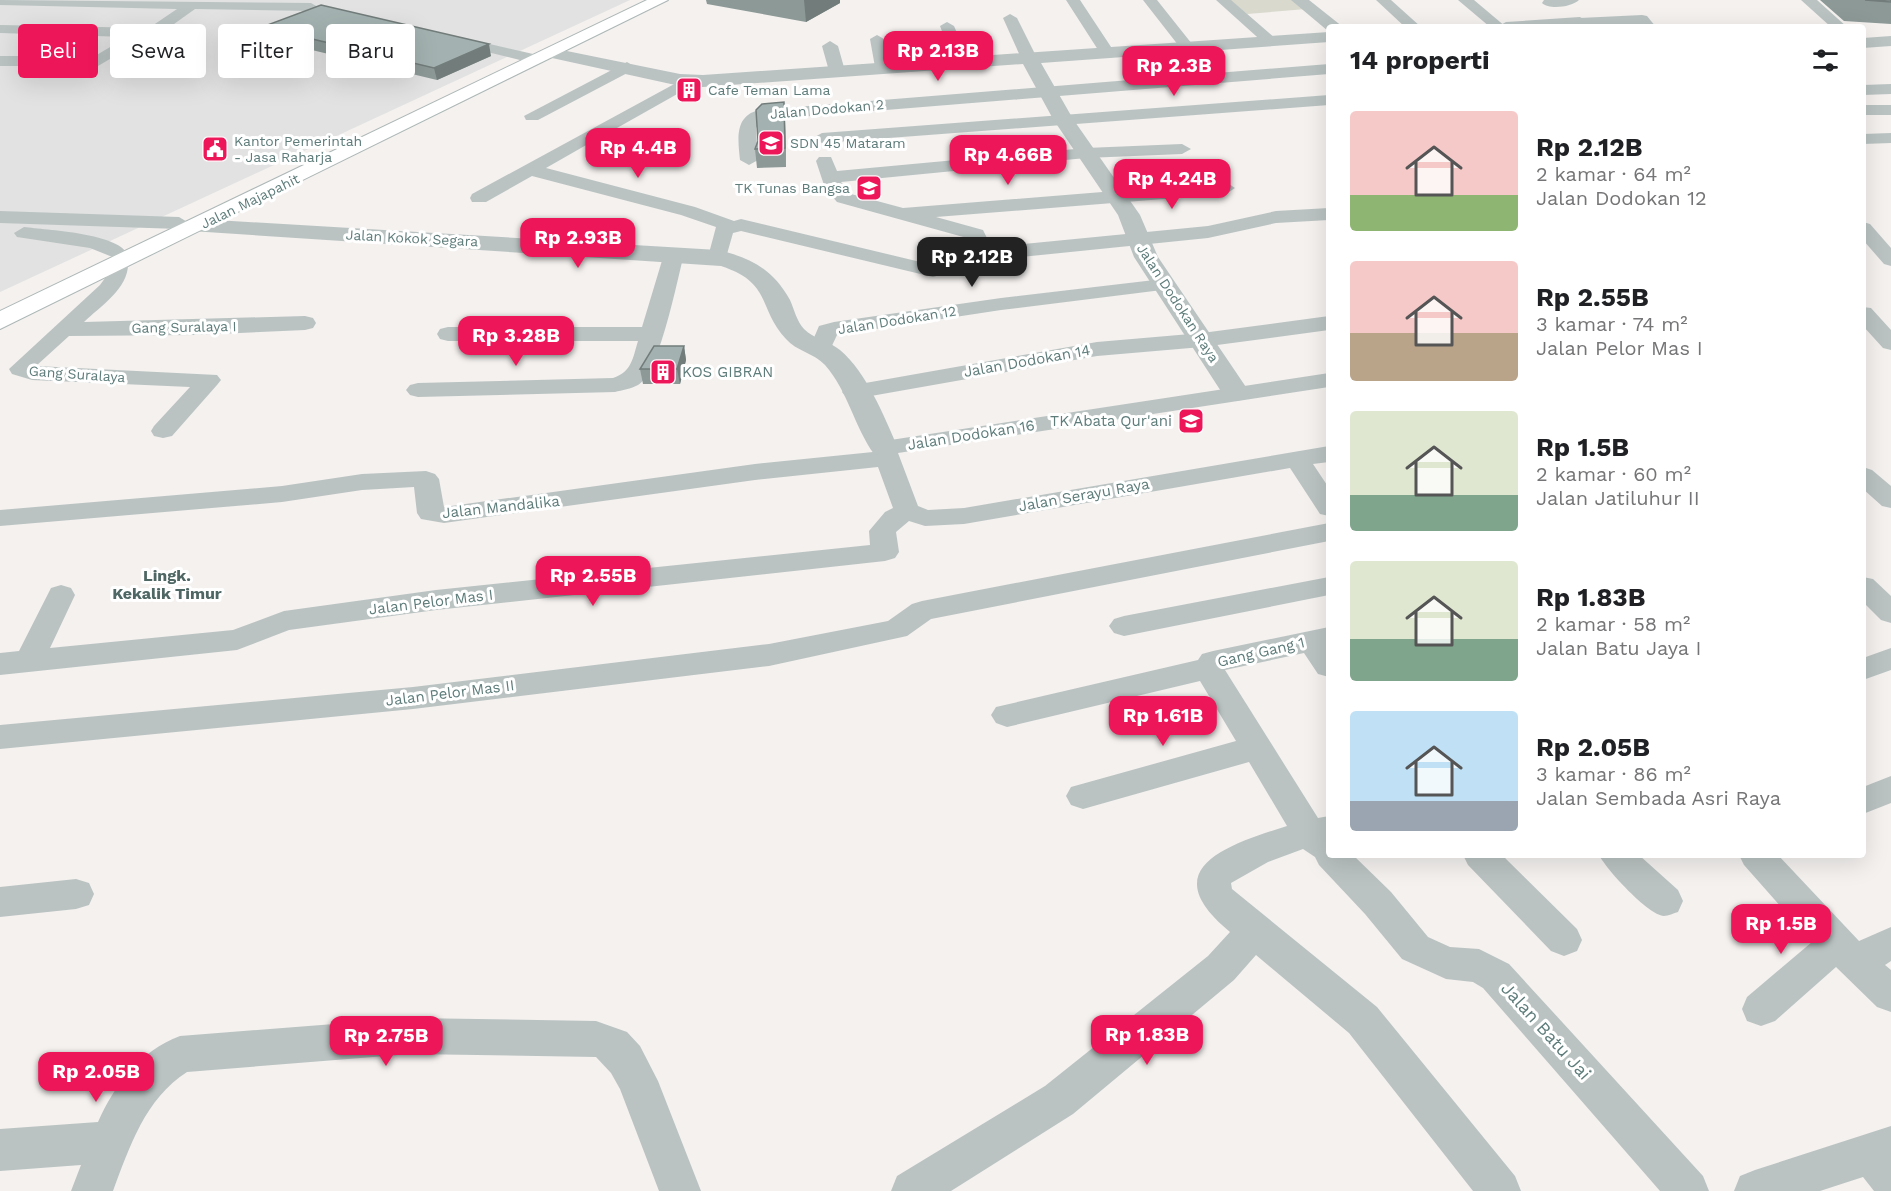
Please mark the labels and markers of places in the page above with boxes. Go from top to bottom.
pin: Rp 2.13B [876,31,1000,82]
pin: Rp 2.3B [1119,46,1229,97]
building icon: Cafe Teman Lama [674,75,704,105]
place label: Cafe Teman Lama [708,82,831,98]
pin: Rp 4.4B [583,128,693,179]
school or university icon: SDN 45 Mataram [756,128,786,158]
place label: Kantor Pemerintah - Jasa Raharja [234,133,362,165]
public building icon: Kantor Pemerintah - Jasa Raharja [200,134,230,164]
place label: SDN 45 Mataram [790,135,906,151]
pin: Rp 4.66B [946,135,1070,186]
pin: Rp 4.24B [1110,159,1234,210]
school or university icon: TK Tunas Bangsa [854,173,884,203]
place label: TK Tunas Bangsa [735,180,850,196]
pin: Rp 2.93B [516,218,640,269]
pin: Rp 2.12B [910,237,1034,288]
pin: Rp 3.28B [454,316,578,367]
building icon: KOS GIBRAN [648,357,678,387]
place label: KOS GIBRAN [682,363,773,381]
school or university icon: TK Abata Qur'ani [1176,406,1206,436]
place label: TK Abata Qur'ani [1050,412,1172,430]
pin: Rp 2.55B [531,556,655,607]
pin: Rp 1.61B [1101,696,1225,747]
pin: Rp 1.5B [1726,904,1836,955]
pin: Rp 1.83B [1085,1015,1209,1066]
pin: Rp 2.75B [324,1016,448,1067]
pin: Rp 2.05B [34,1052,158,1103]

